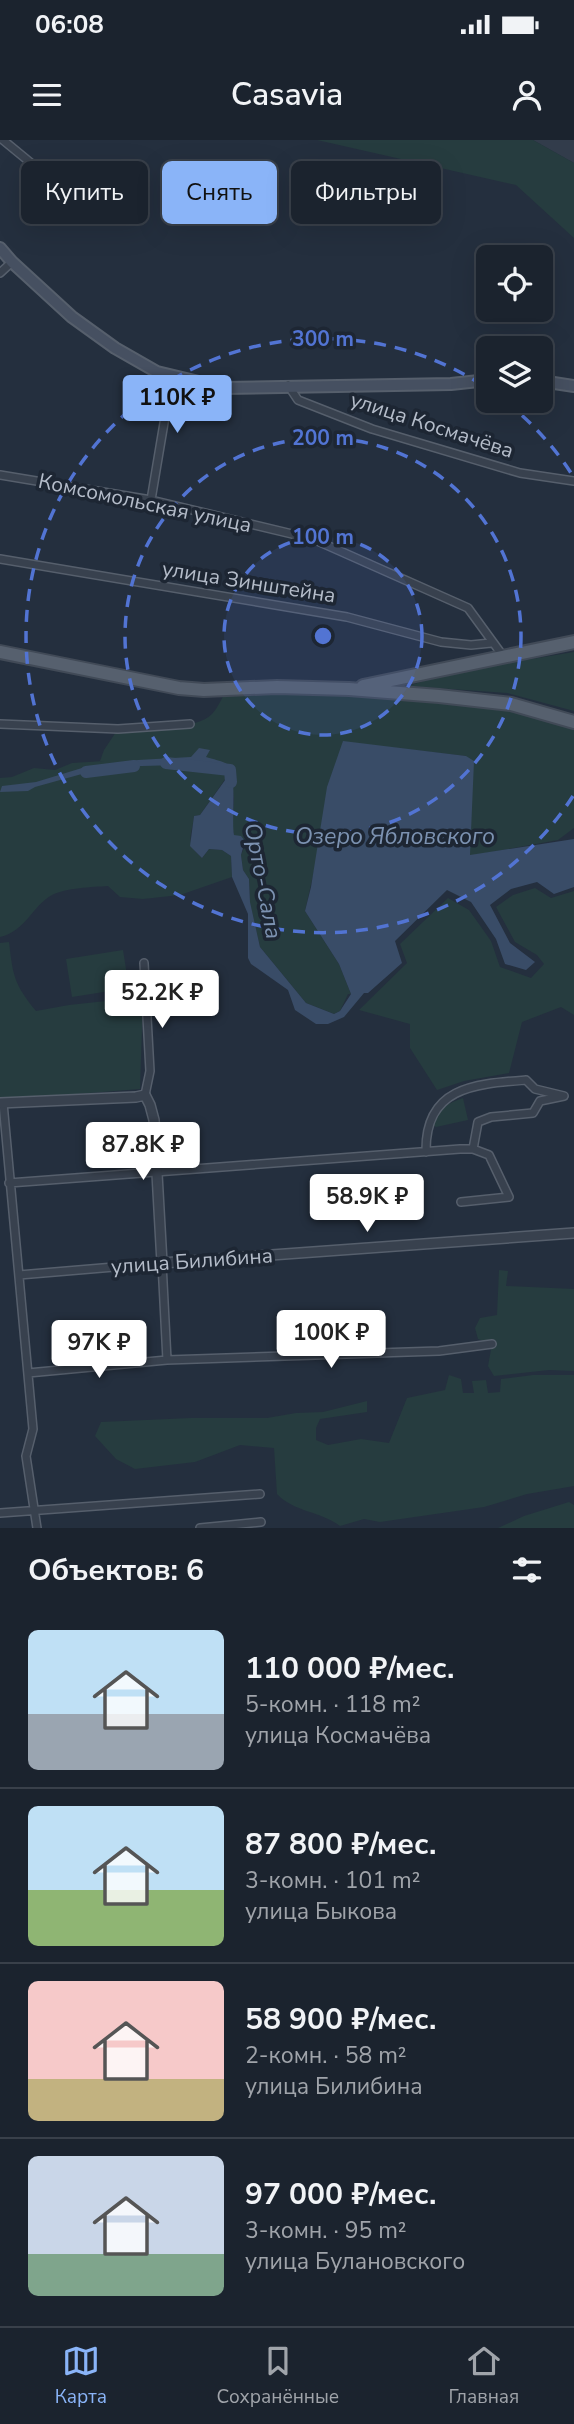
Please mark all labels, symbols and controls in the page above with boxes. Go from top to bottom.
text: 06:08 [35,7,104,42]
text: Casavia [231,73,343,116]
icon: menu [28,76,66,114]
icon: person [508,76,546,114]
chip: Купить [21,161,148,224]
chip: Снять [162,161,277,224]
chip: Фильтры [291,161,441,224]
map controls [476,245,553,413]
button: locate [476,245,553,322]
text: 300 m [292,325,354,353]
button: layers [476,336,553,413]
pin: 110K ₽ [120,376,234,435]
text: 110K ₽ [139,382,215,413]
street label: улица Космачёва [347,385,517,465]
text: 200 m [292,424,354,452]
street label: Комсомольская улица [36,467,254,539]
text: 100 m [292,523,354,551]
street label: улица Зинштейна [160,554,338,610]
centre of rings [311,624,335,648]
water label: Орто-Сала [237,820,289,942]
water label: Озеро Ябловского [295,821,495,852]
pin: 52.2K ₽ [97,970,227,1030]
text: 52.2K ₽ [121,977,203,1008]
pin: 87.8K ₽ [78,1122,208,1182]
text: 87.8K ₽ [102,1129,184,1160]
pin: 58.9K ₽ [302,1174,432,1234]
text: 58.9K ₽ [326,1181,408,1212]
street label: улица Билибина [110,1241,274,1281]
pin: 100K ₽ [274,1310,388,1370]
text: 100K ₽ [293,1317,369,1348]
pin: 97K ₽ [50,1320,148,1380]
text: 97K ₽ [68,1327,130,1358]
text: Объектов: 6 [28,1550,204,1591]
icon: filters [508,1551,546,1589]
text: 110 000 ₽/мес. [245,1648,454,1689]
icon: home [84,1658,168,1742]
text: 5-комн. · 118 m² [245,1689,420,1720]
text: улица Космачёва [245,1720,431,1751]
text: 87 800 ₽/мес. [245,1824,436,1865]
icon: home [84,1834,168,1918]
text: 3-комн. · 101 m² [245,1865,420,1896]
text: улица Быкова [245,1896,397,1927]
text: 58 900 ₽/мес. [245,1999,436,2040]
icon: home [84,2009,168,2093]
text: 2-комн. · 58 m² [245,2040,407,2071]
text: улица Билибина [245,2071,423,2102]
text: 97 000 ₽/мес. [245,2174,436,2215]
icon: home [84,2184,168,2268]
text: 3-комн. · 95 m² [245,2215,407,2246]
text: улица Булановского [245,2246,465,2277]
tab: Карта [55,2342,107,2410]
tab: Сохранённые [216,2342,339,2410]
tab: Главная [449,2342,519,2410]

